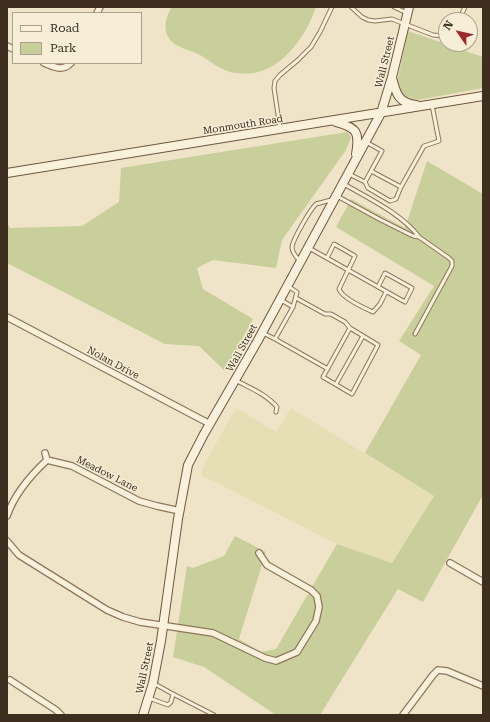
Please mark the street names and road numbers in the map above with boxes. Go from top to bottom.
street label: Wall Street [373,35,397,89]
street label: Monmouth Road [202,113,284,137]
street label: Wall Street [224,322,260,374]
street label: Nolan Drive [85,344,141,382]
street label: Meadow Lane [74,453,140,495]
street label: Wall Street [134,641,156,695]

